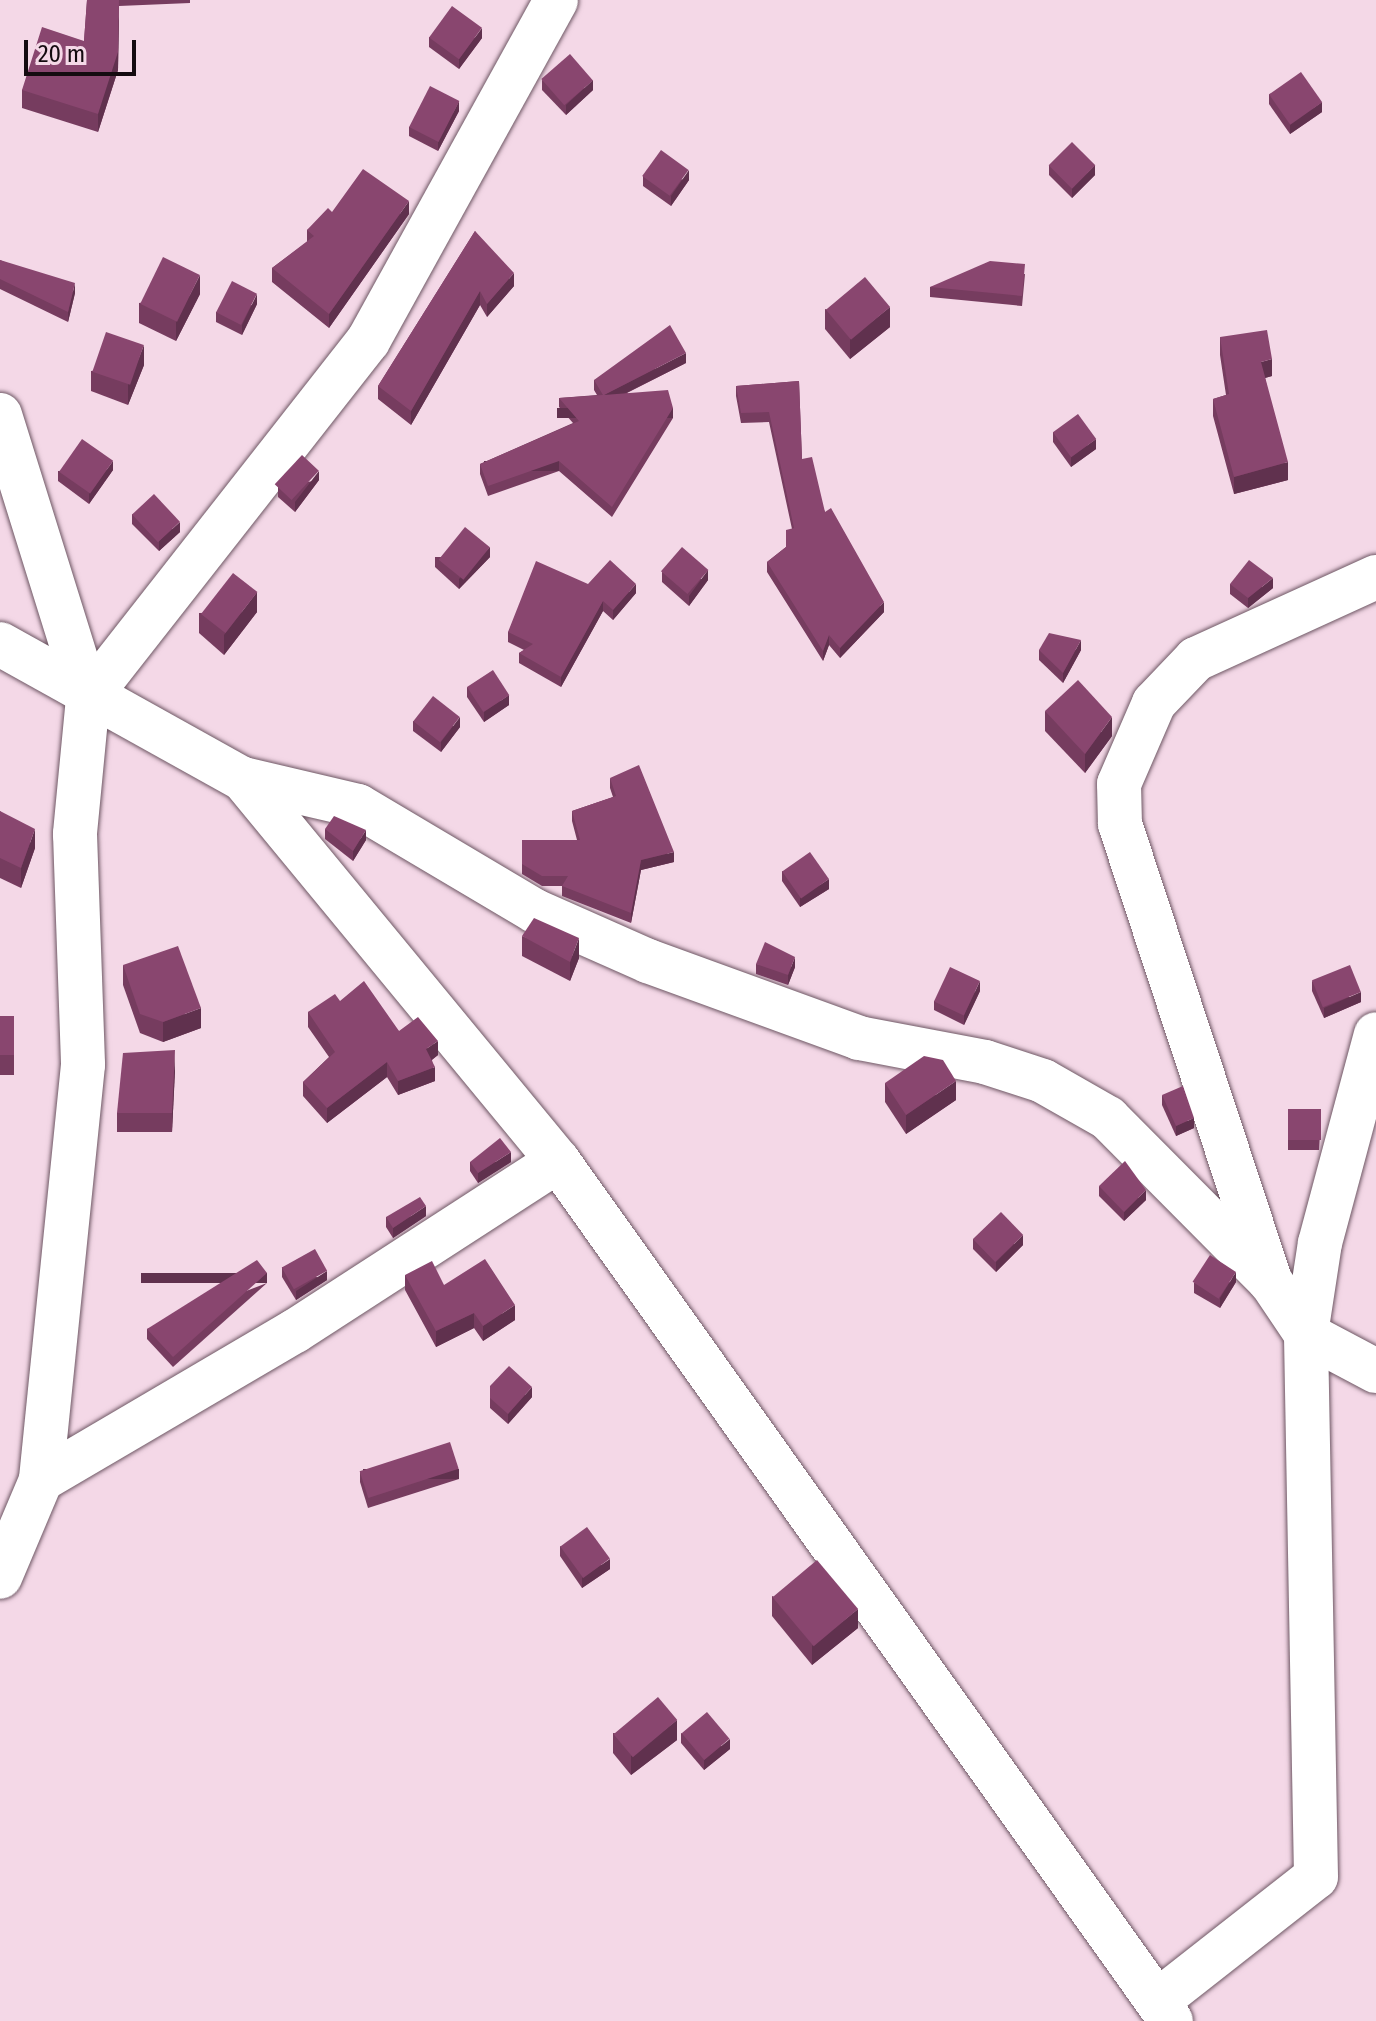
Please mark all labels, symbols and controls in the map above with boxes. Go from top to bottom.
scale bar [28,24,140,74]
text: 20 m [38,40,85,68]

